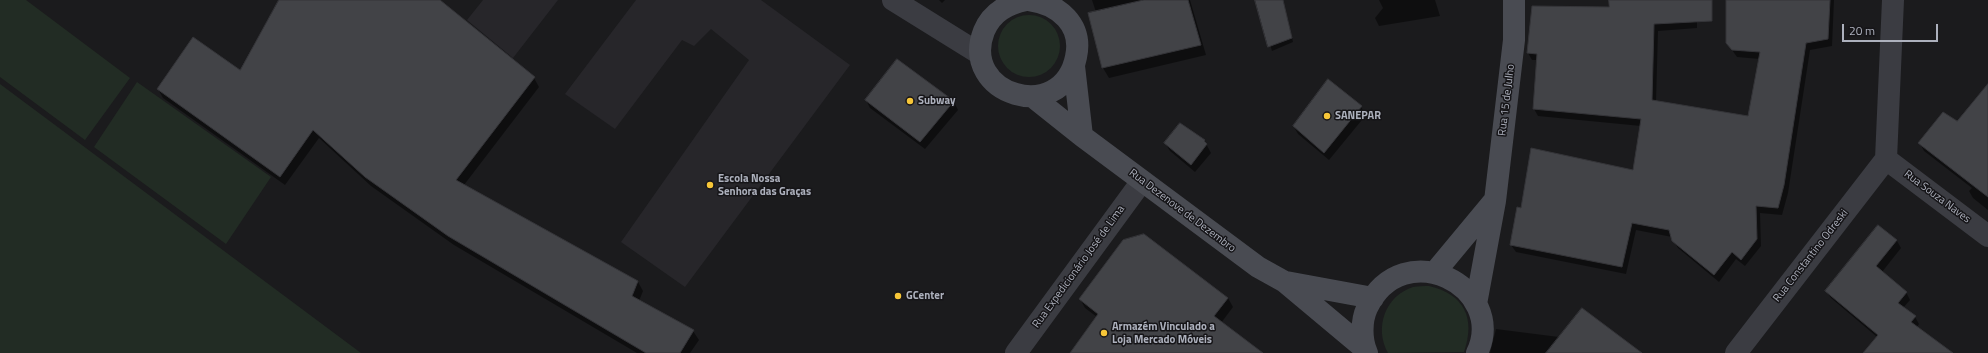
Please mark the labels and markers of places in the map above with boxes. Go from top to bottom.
place label: Subway [918,94,956,108]
marker: Subway [905,96,915,106]
place label: SANEPAR [1335,109,1381,123]
marker: SANEPAR [1322,111,1332,121]
place label: Escola Nossa Senhora das Graças [718,172,811,198]
marker: Escola Nossa Senhora das Graças [705,180,715,190]
place label: GCenter [906,289,944,303]
marker: GCenter [893,291,903,301]
place label: Armazém Vinculado a Loja Mercado Móveis [1112,320,1215,346]
marker: Armazém Vinculado a Loja Mercado Móveis [1099,328,1109,338]

